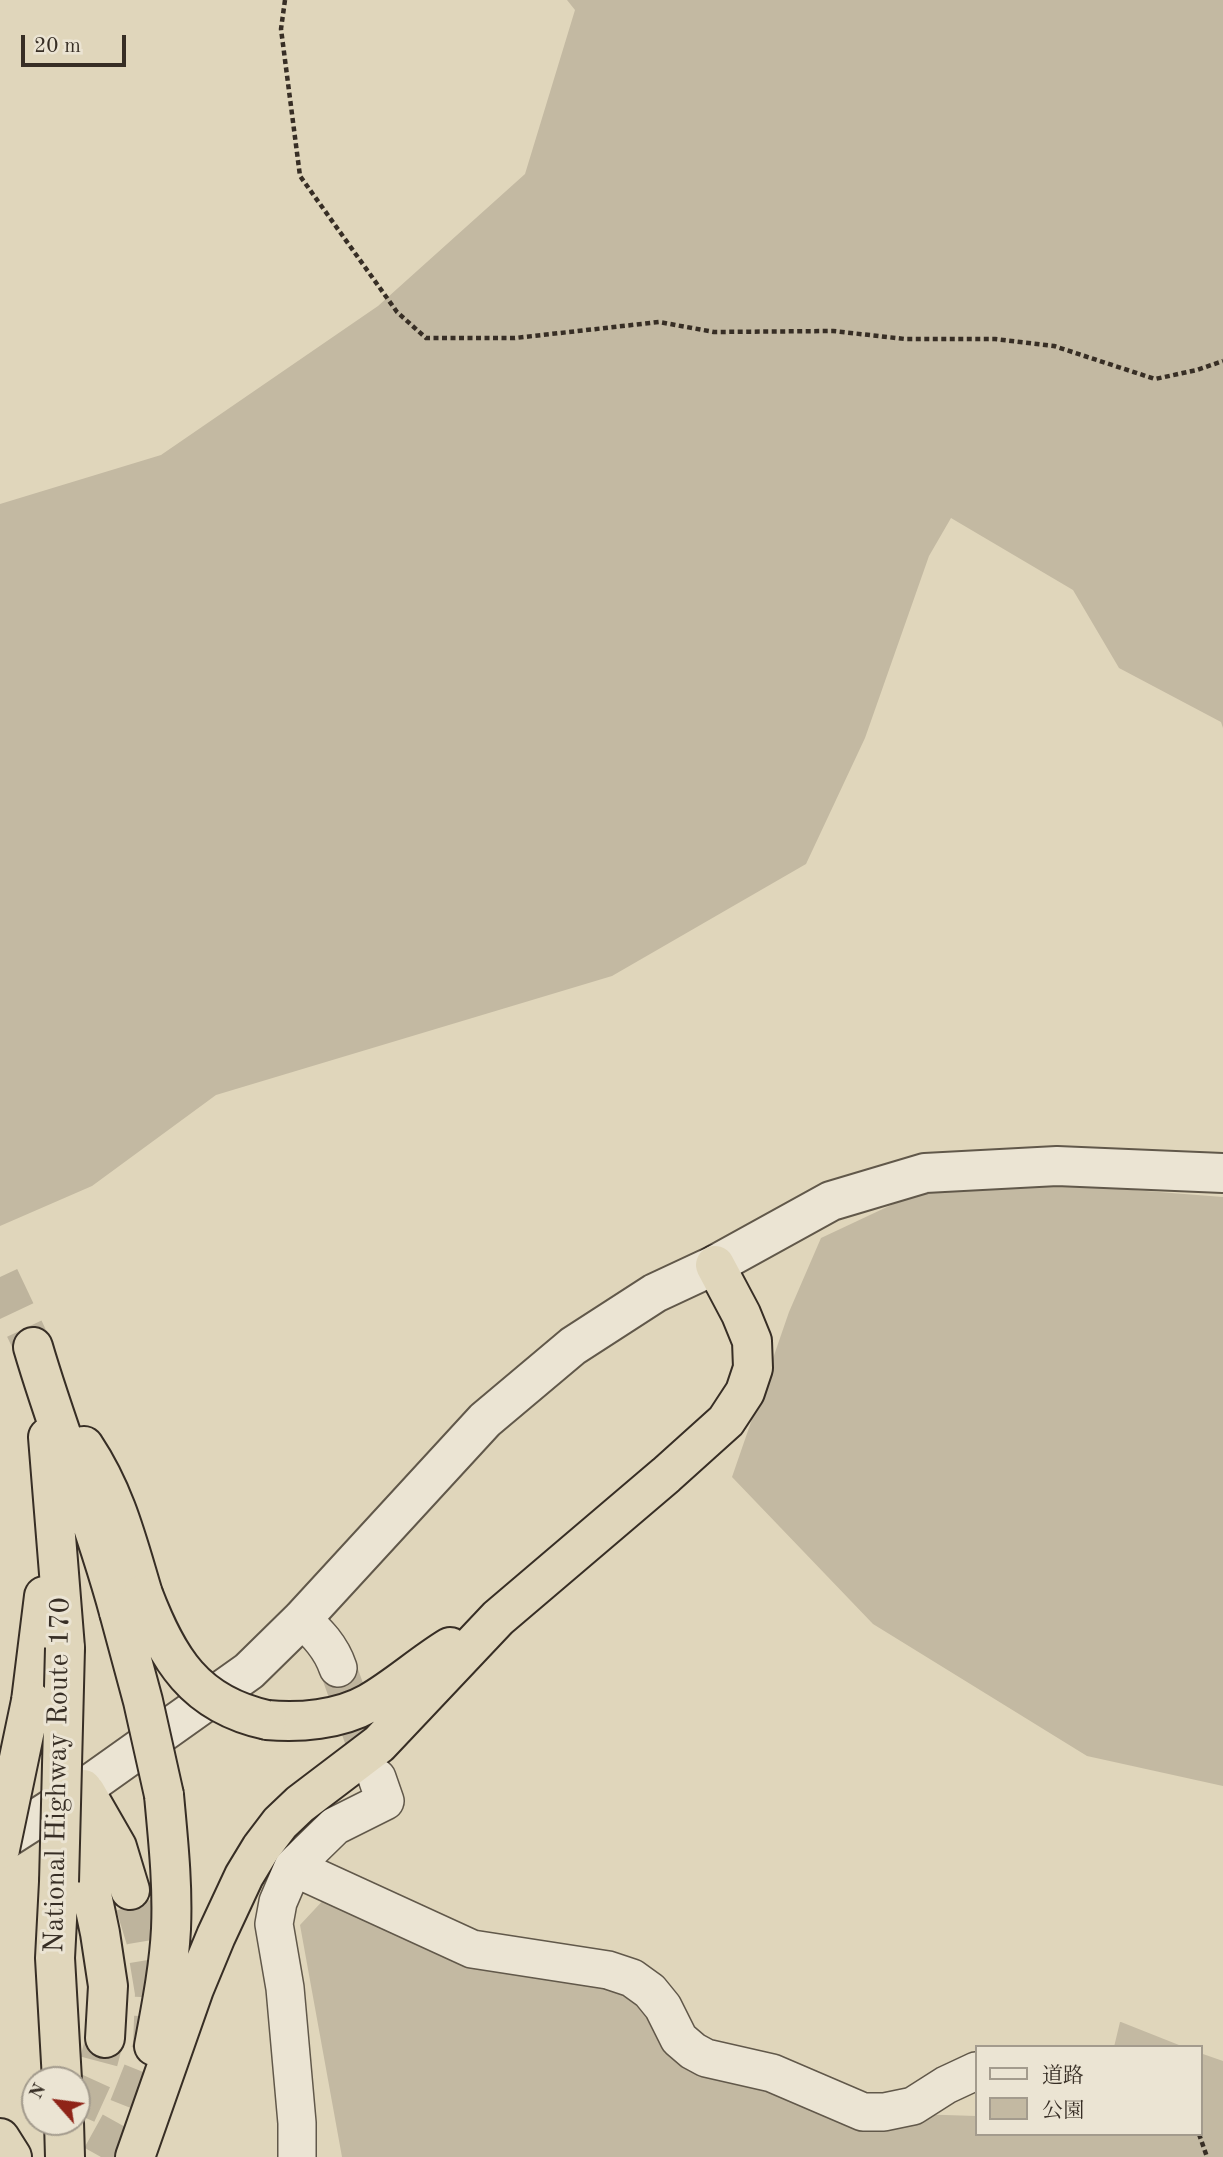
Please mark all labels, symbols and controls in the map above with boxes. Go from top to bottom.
scale bar [24,21,130,65]
text: 20 m [34,36,81,57]
street label: National Highway Route 170 [38,1597,78,1953]
legend [974,2045,1202,2136]
north arrow [21,2066,91,2136]
text: 道路 [1042,2066,1084,2087]
text: N [27,2081,51,2103]
text: 公園 [1042,2101,1084,2122]

